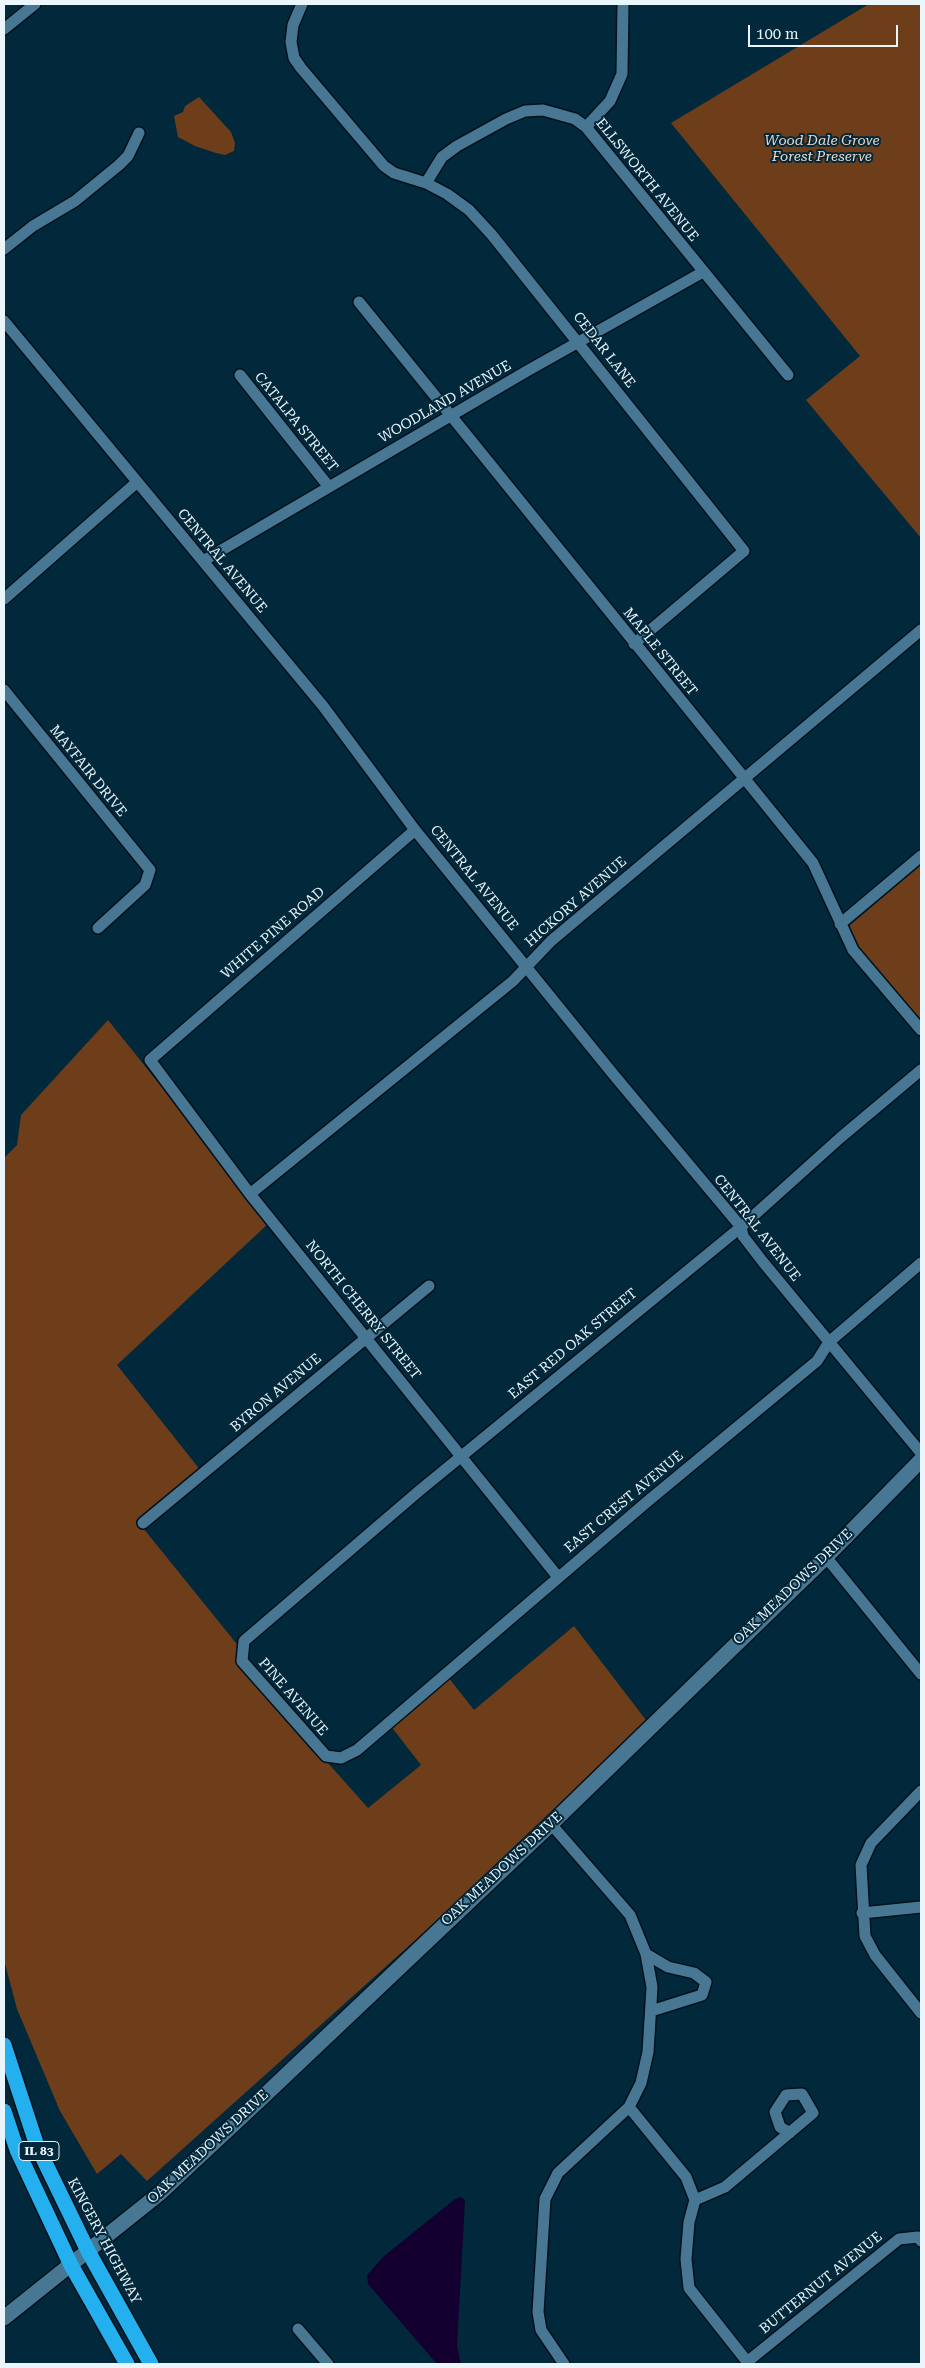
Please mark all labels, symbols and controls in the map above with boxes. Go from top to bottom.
scale bar [750,15,900,47]
text: 100 m [756,25,799,43]
street label: ELLSWORTH AVENUE [592,115,702,245]
park label: Wood Dale Grove Forest Preserve [764,133,880,166]
street label: CEDAR LANE [569,309,639,391]
street label: WOODLAND AVENUE [376,357,514,447]
street label: CATALPA STREET [251,369,341,475]
street label: CENTRAL AVENUE [174,506,270,616]
street label: MAPLE STREET [619,605,701,699]
street label: MAYFAIR DRIVE [46,722,130,820]
street label: CENTRAL AVENUE [426,822,522,934]
street label: HICKORY AVENUE [522,853,630,951]
street label: WHITE PINE ROAD [218,883,328,983]
street label: CENTRAL AVENUE [710,1171,804,1285]
street label: NORTH CHERRY STREET [302,1237,424,1383]
street label: EAST RED OAK STREET [505,1285,641,1403]
street label: BYRON AVENUE [227,1350,325,1436]
street label: EAST CREST AVENUE [561,1447,687,1557]
street label: OAK MEADOWS DRIVE [730,1526,856,1648]
street label: PINE AVENUE [255,1655,331,1739]
street label: OAK MEADOWS DRIVE [438,1809,566,1929]
street label: OAK MEADOWS DRIVE [144,2087,272,2207]
road number: IL 83 [19,2142,59,2160]
street label: KINGERY HIGHWAY [64,2175,144,2307]
street label: BUTTERNUT AVENUE [756,2228,886,2338]

